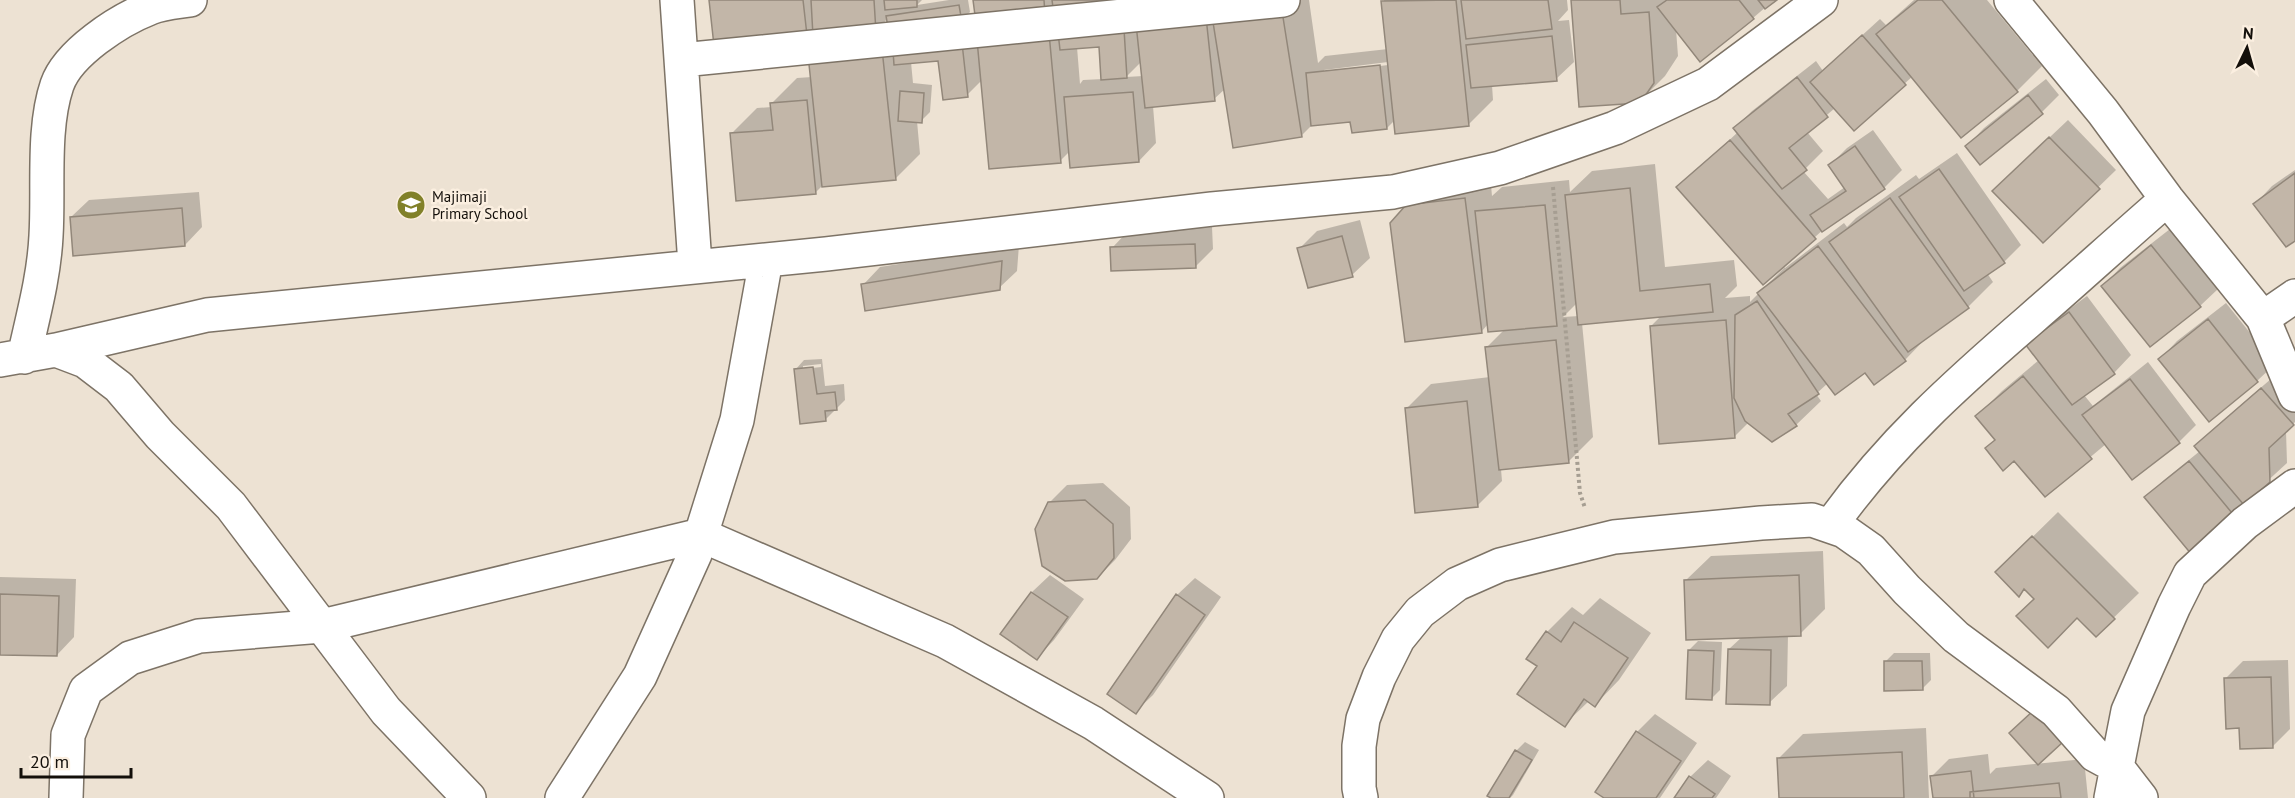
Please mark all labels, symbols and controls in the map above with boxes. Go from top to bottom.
north arrow [2217,18,2277,78]
text: N [2242,23,2254,43]
place label: Majimaji Primary School [432,187,528,223]
school or university icon: Majimaji Primary School [395,189,427,221]
scale bar [21,741,130,779]
text: 20 m [30,750,69,773]

